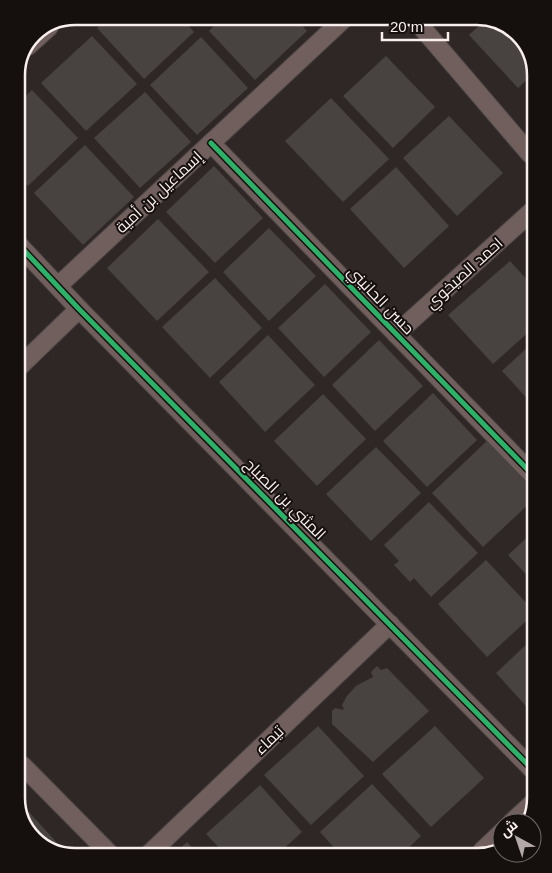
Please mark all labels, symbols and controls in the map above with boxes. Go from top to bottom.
scale bar [382,10,448,42]
text: 20 m [390,18,423,35]
street label: إسماعيل بن أمية [112,147,207,238]
street label: احمد الصيخوي [422,234,509,316]
street label: حسن الحانيني [341,263,418,341]
street label: المثني بن الصباح [237,455,329,547]
street label: تيماء [251,722,288,758]
north arrow [492,813,542,863]
text: ش [497,816,521,841]

